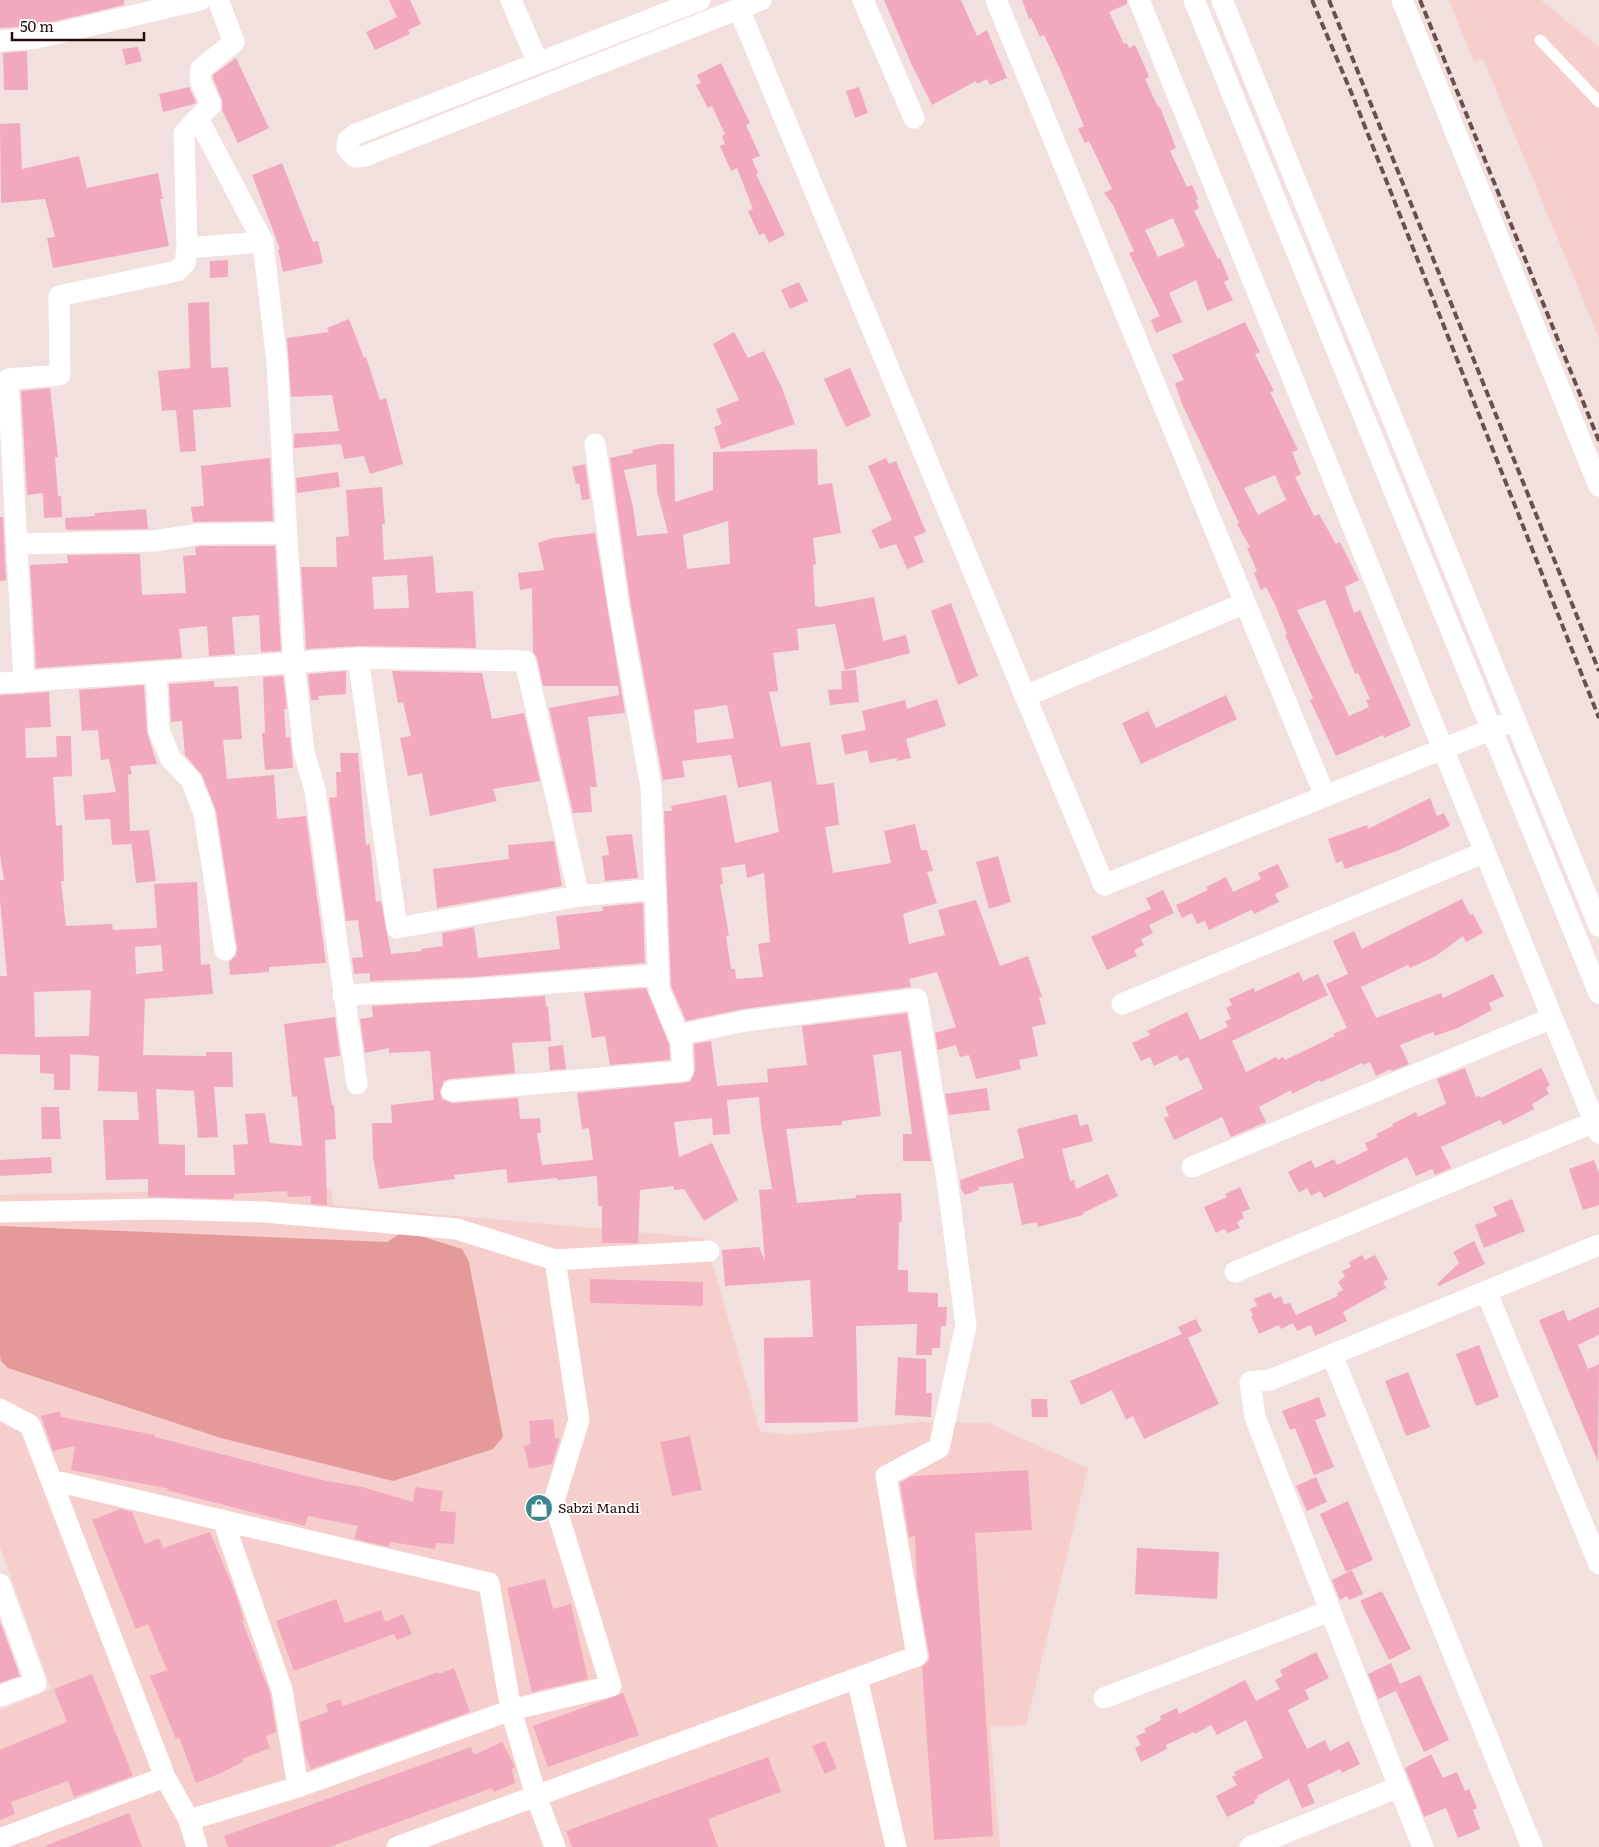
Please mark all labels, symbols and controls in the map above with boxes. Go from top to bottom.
scale bar [12,10,145,42]
text: 50 m [20,14,54,37]
shop icon: Sabzi Mandi [524,1493,554,1523]
place label: Sabzi Mandi [558,1497,640,1517]

